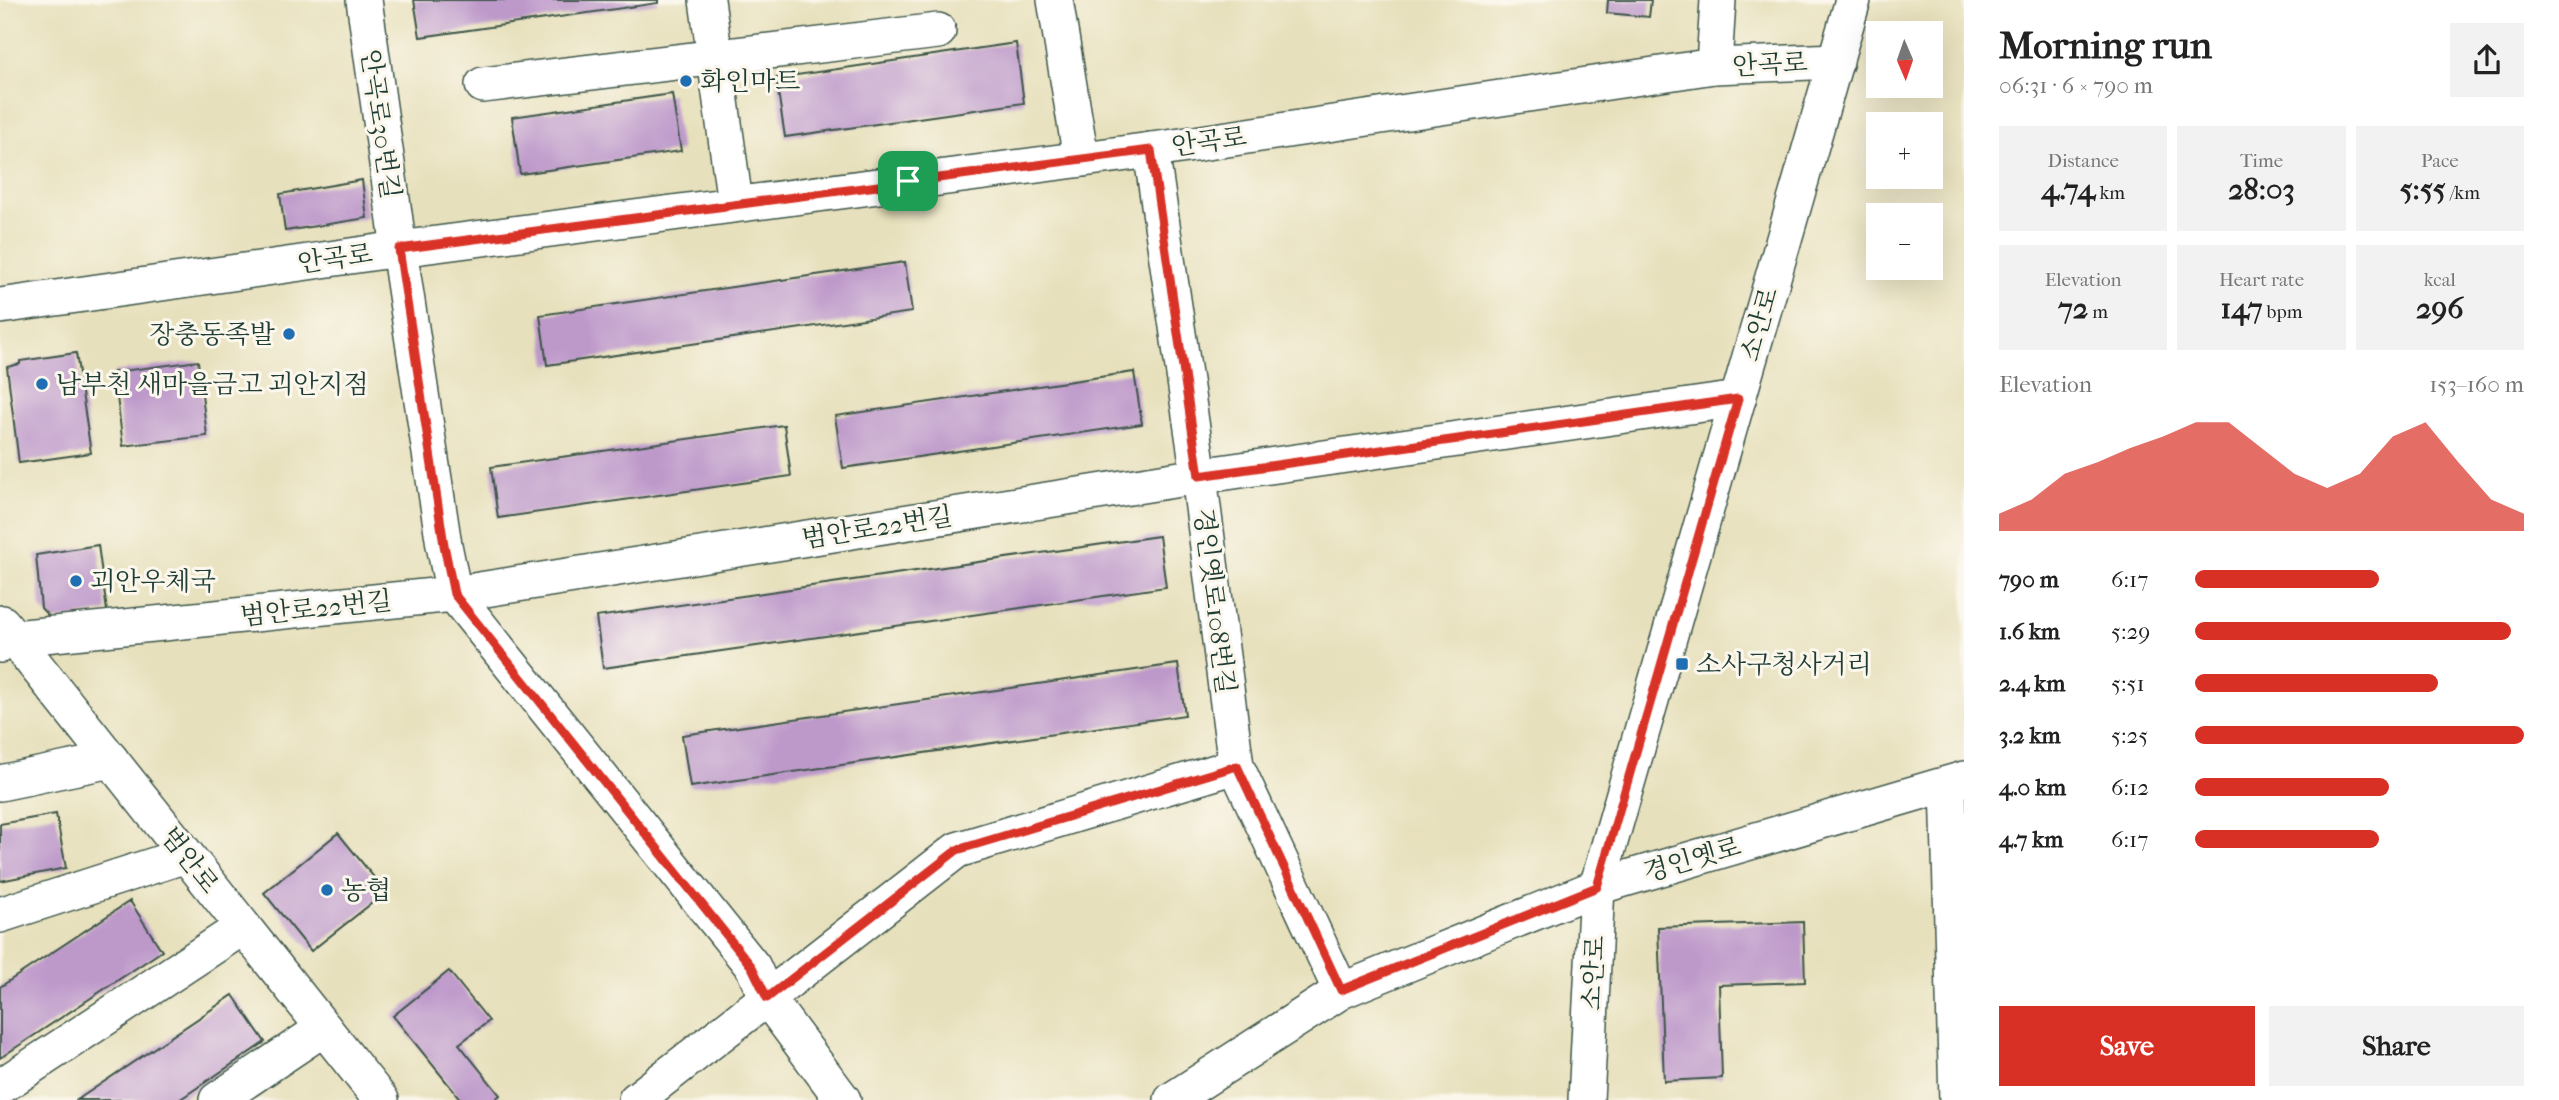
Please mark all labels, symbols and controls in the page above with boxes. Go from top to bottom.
north arrow [1866,21,1942,98]
map controls [1866,21,1943,280]
text: Morning run [1999,23,2212,68]
button: share [2450,23,2524,97]
street label: 안곡로30번길 [355,47,406,201]
street label: 안곡로 [1732,47,1808,82]
place label: 화인마트 [700,66,800,97]
text: 06:31 · 6 × 790 m [1999,72,2153,99]
marker: 화인마트 [678,73,694,89]
button: + [1866,112,1943,189]
street label: 안곡로 [1170,121,1249,162]
text: Distance [2047,150,2119,172]
text: Time [2240,150,2283,172]
text: Pace [2421,150,2459,172]
pin [878,151,938,211]
icon: arrive [889,162,927,200]
text: 4.74 [2041,172,2095,207]
text: 28:03 [2228,172,2295,207]
text: 5:55 [2400,172,2446,207]
text: km [2095,182,2125,204]
text: /km [2446,182,2480,204]
button: − [1866,203,1943,280]
street label: 안곡로 [296,238,375,279]
text: Elevation [2045,269,2122,291]
text: Heart rate [2219,269,2304,291]
text: kcal [2424,269,2456,291]
street label: 소안로 [1734,284,1785,365]
text: 72 [2058,291,2088,326]
text: 147 [2220,291,2262,326]
text: 296 [2416,291,2464,326]
text: m [2088,301,2108,323]
text: bpm [2262,301,2303,323]
place label: 장충동족발 [149,319,275,350]
marker: 장충동족발 [281,326,297,342]
place label: 남부천 새마을금고 괴안지점 [56,369,369,400]
text: Elevation [1999,371,2092,398]
text: 153–160 m [2429,371,2524,398]
marker: 남부천 새마을금고 괴안지점 [34,376,50,392]
street label: 범안로22번길 [799,500,955,555]
street label: 경인옛로108번길 [1188,506,1241,696]
place label: 괴안우체국 [90,566,216,597]
text: 790 m [1999,566,2059,593]
text: 6:17 [2111,566,2148,593]
marker: 괴안우체국 [68,573,84,589]
street label: 범안로22번길 [239,585,393,632]
text: 1.6 km [1999,618,2060,645]
text: 5:29 [2111,618,2150,645]
place label: 소사구청사거리 [1696,649,1872,680]
marker: 소사구청사거리 [1674,656,1690,672]
text: 2.4 km [1999,670,2065,697]
text: 5:51 [2111,670,2145,697]
text: 3.2 km [1999,722,2061,749]
text: 5:25 [2111,722,2148,749]
text: 4.0 km [1999,774,2066,801]
text: 6:12 [2111,774,2149,801]
street label: 범안로 [154,821,225,900]
text: 4.7 km [1999,826,2063,853]
text: 6:17 [2111,826,2148,853]
street label: 경인옛로 [1640,831,1745,888]
place label: 농협 [341,875,391,906]
marker: 농협 [319,882,335,898]
street label: 소안로 [1576,935,1611,1011]
button: Save [1999,1006,2255,1086]
button: Share [2269,1006,2524,1086]

